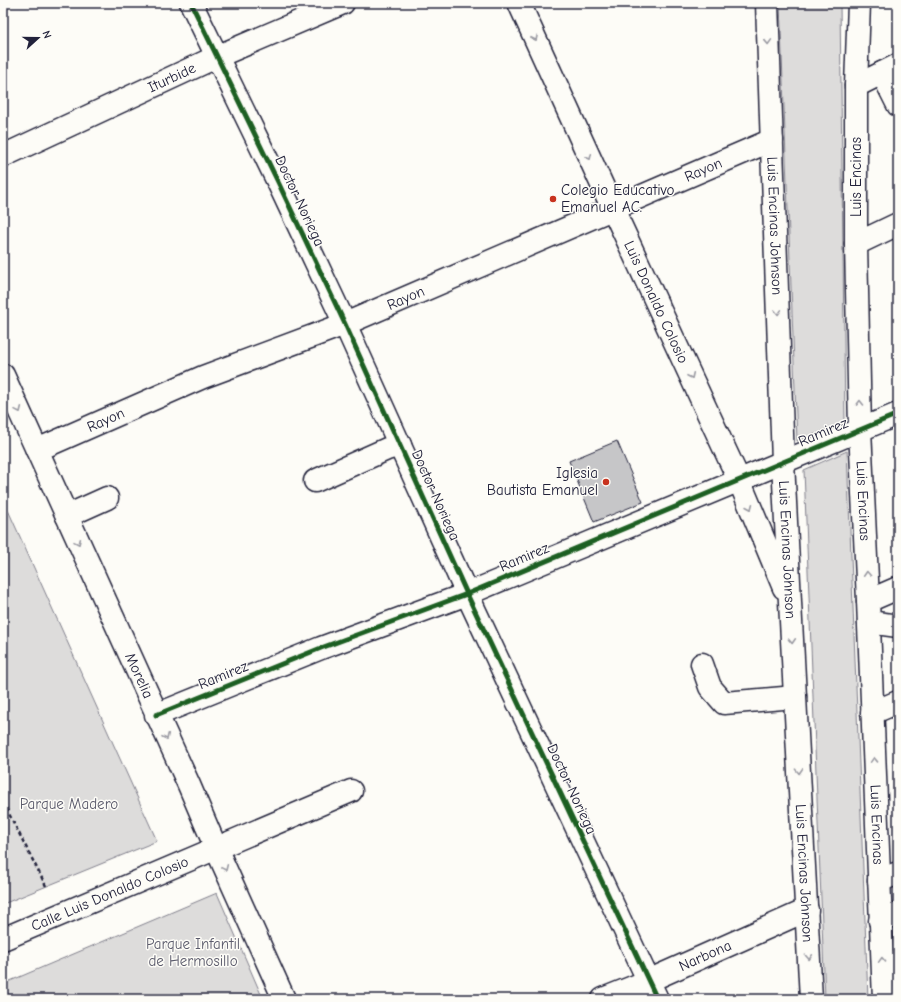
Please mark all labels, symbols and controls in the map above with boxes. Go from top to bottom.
north arrow [18,18,58,58]
text: N [40,29,54,40]
one-way arrow [530,34,538,42]
one-way arrow [764,39,772,45]
street label: Iturbide [145,59,199,96]
street label: Luis Encinas [847,137,865,217]
one-way arrow [584,152,592,160]
street label: Doctor Noriega [271,153,329,249]
street label: Rayon [682,154,725,186]
street label: Luis Encinas Johnson [763,156,786,295]
place label: Colegio Educativo Emanuel AC. [561,181,675,216]
marker: Colegio Educativo Emanuel AC. [548,194,558,204]
street label: Luis Donaldo Colosio [620,238,693,366]
street label: Rayon [384,282,427,314]
one-way arrow [774,309,782,315]
one-way arrow [686,373,694,380]
one-way arrow [855,400,864,406]
street label: Rayon [84,404,127,436]
one-way arrow [14,406,22,414]
street label: Ramirez [796,413,851,450]
street label: Doctor Noriega [408,447,464,543]
street label: Luis Encinas [852,460,874,541]
place label: Iglesia Bautista Emanuel [487,464,598,499]
marker: Iglesia Bautista Emanuel [601,477,611,487]
street label: Luis Encinas Johnson [775,480,800,619]
one-way arrow [745,503,753,511]
one-way arrow [73,537,81,545]
street label: Ramirez [497,538,552,575]
one-way arrow [862,571,871,577]
one-way arrow [787,638,796,644]
street label: Morelia [121,650,157,701]
street label: Ramirez [196,657,251,693]
one-way arrow [161,732,169,740]
street label: Doctor Noriega [543,741,601,837]
one-way arrow [870,757,878,763]
one-way arrow [795,768,803,774]
street label: Luis Encinas [866,784,888,865]
park label: Parque Madero [20,795,118,813]
street label: Luis Encinas Johnson [792,804,817,943]
street label: Calle Luis Donaldo Colosio [28,852,191,935]
one-way arrow [220,864,228,872]
park label: Parque Infantil de Hermosillo [146,935,240,970]
street label: Narbona [676,936,734,975]
one-way arrow [805,954,814,960]
one-way arrow [878,957,886,963]

